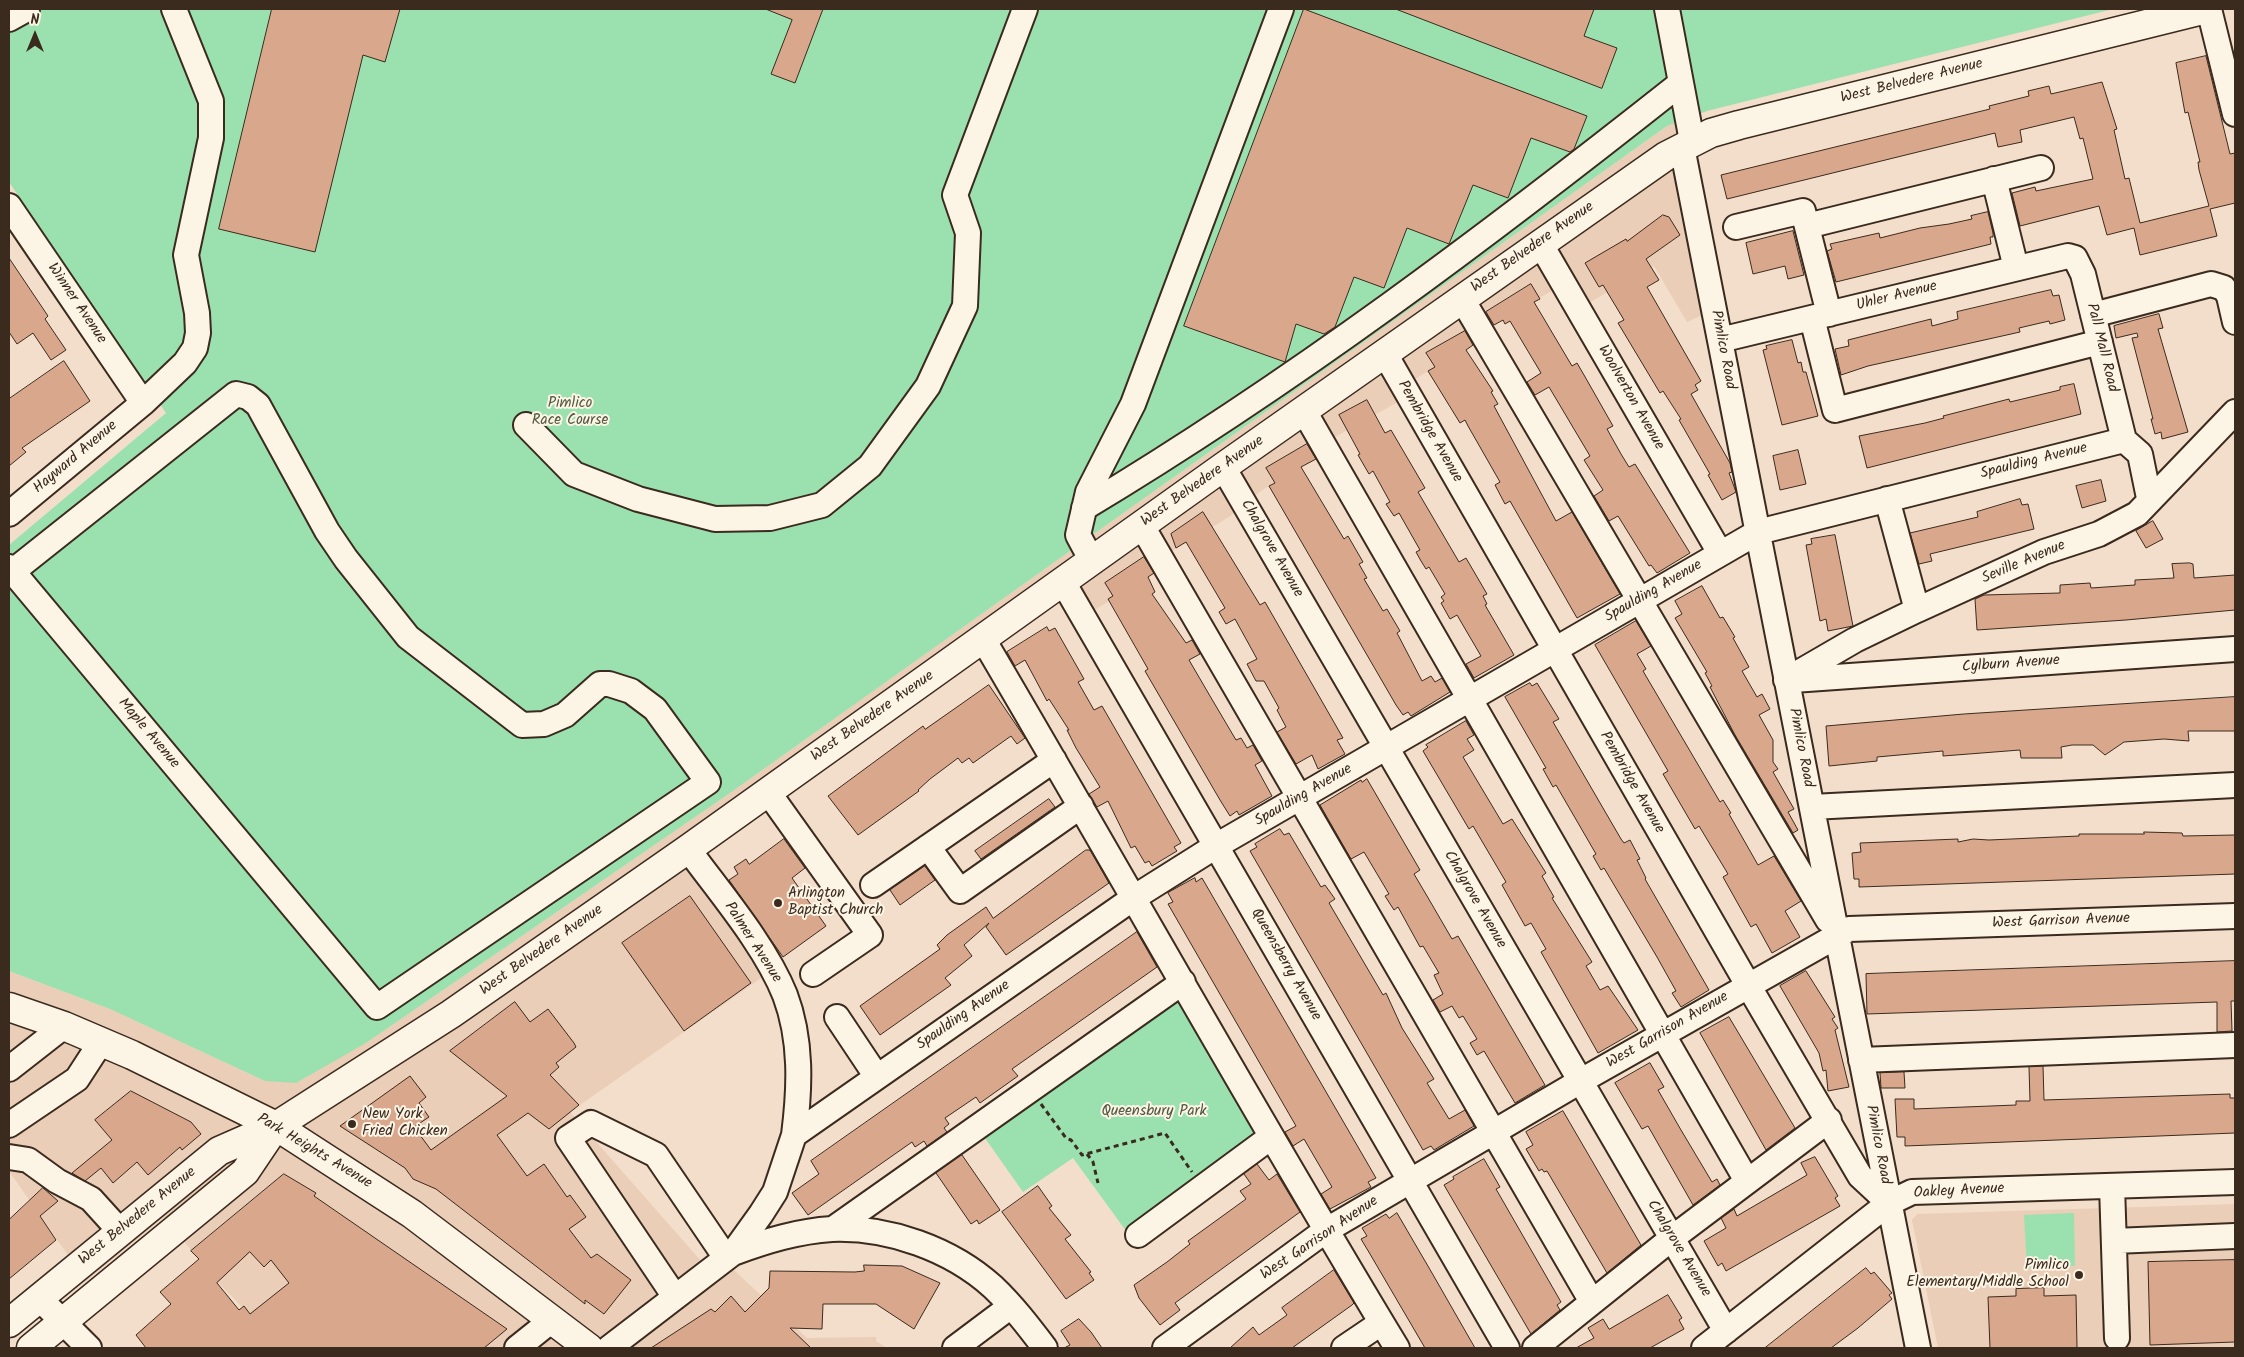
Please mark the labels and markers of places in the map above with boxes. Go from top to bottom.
place label: Arlington Baptist Church [788,885,883,920]
marker: Arlington Baptist Church [772,897,784,909]
place label: New York Fried Chicken [362,1106,448,1141]
marker: New York Fried Chicken [346,1118,358,1130]
place label: Pimlico Elementary/Middle School [1906,1257,2069,1292]
marker: Pimlico Elementary/Middle School [2073,1269,2085,1281]

